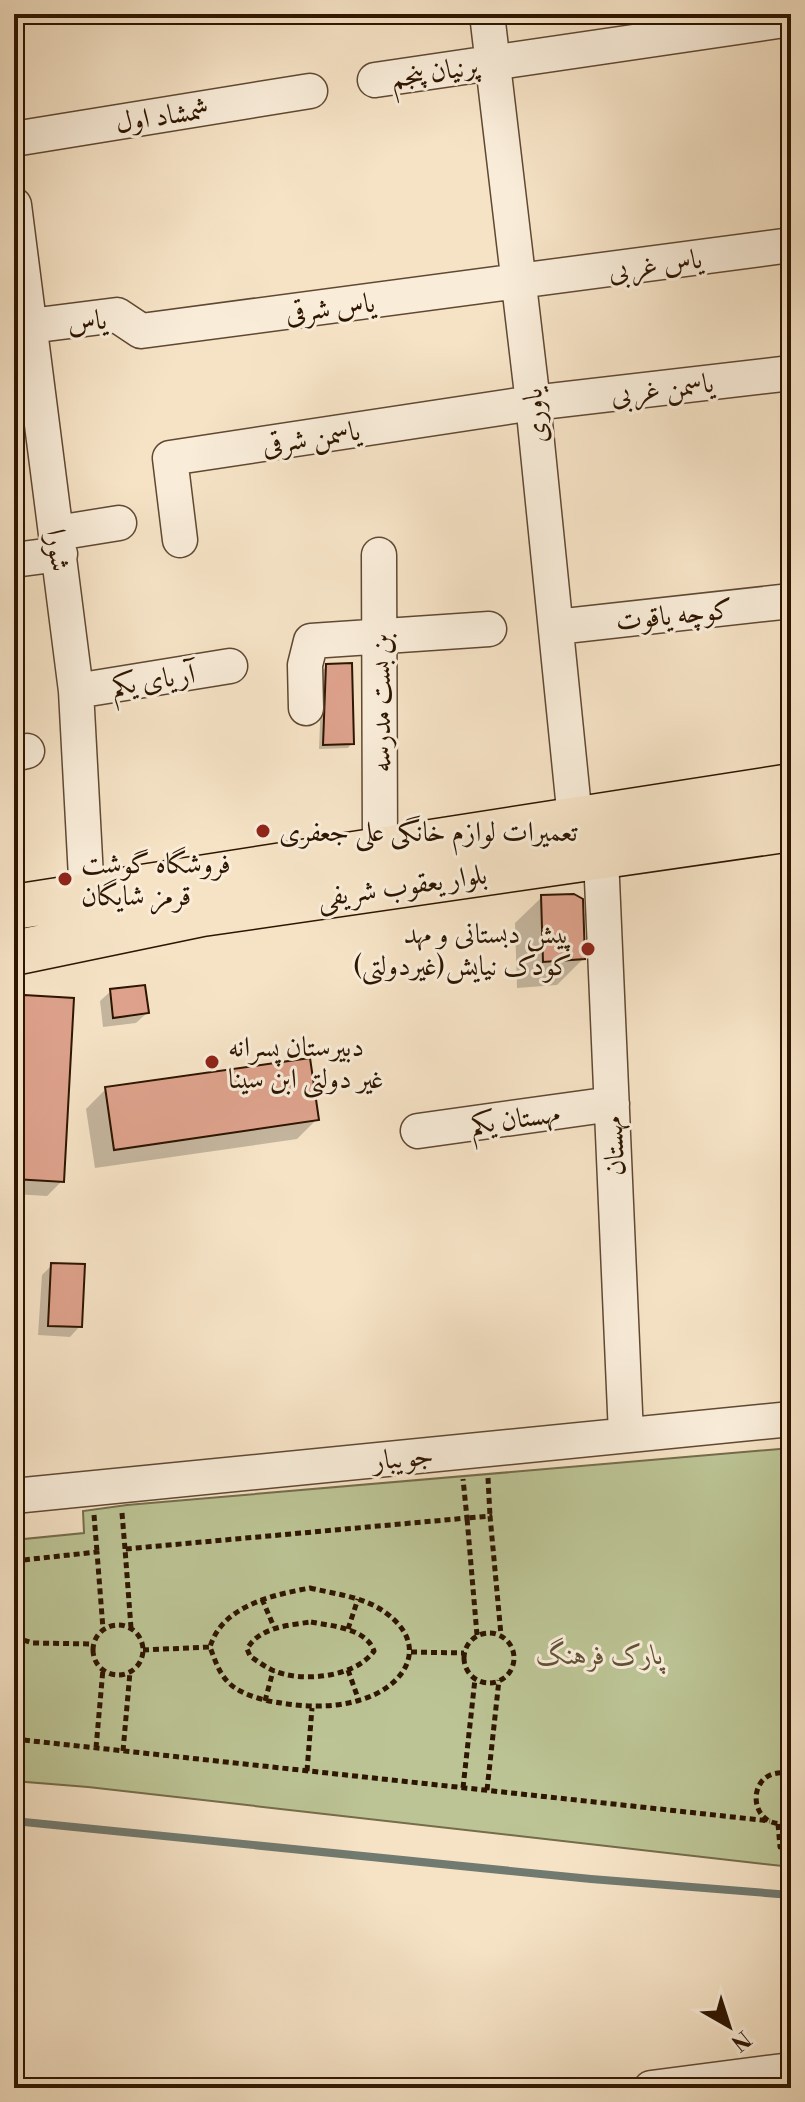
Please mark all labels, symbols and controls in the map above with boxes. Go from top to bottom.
street label: پرنیان پنجم [388,48,484,105]
street label: شمشاد اول [113,92,212,141]
street label: یاس غربی [606,241,706,290]
street label: یاس شرقی [283,285,379,331]
street label: یاس [66,302,110,341]
street label: یاسمن غربی [608,366,718,414]
street label: یاوری [515,385,556,445]
street label: یاسمن شرقی [259,413,365,464]
street label: شورا [38,527,77,574]
street label: کوچه یاقوت [614,592,734,640]
street label: بن بست مدرسه [364,634,399,772]
street label: آریای یکم [109,656,202,712]
place label: تعمیرات لوازم خانگی علی جعفری [279,815,578,856]
marker: تعمیرات لوازم خانگی علی جعفری [254,822,272,840]
place label: فروشگاه گوشت قرمز شایگان [81,846,231,915]
street label: بلوار یعقوب شریفی [315,857,490,918]
marker: فروشگاه گوشت قرمز شایگان [56,870,74,888]
place label: پیش دبستانی و مهد کودک نیایش(غیردولتی) [353,917,572,986]
marker: پیش دبستانی و مهد کودک نیایش(غیردولتی) [579,940,597,958]
place label: دبیرستان پسرانه غیر دولتی ابن سینا [228,1030,384,1099]
marker: دبیرستان پسرانه غیر دولتی ابن سینا [203,1053,221,1071]
street label: مهستان یکم [468,1096,564,1151]
street label: مهستان [595,1115,634,1177]
street label: جویبار [368,1438,435,1479]
park label: پارک فرهنگ [536,1637,666,1675]
north arrow [689,1986,769,2066]
text: N [725,2024,756,2057]

